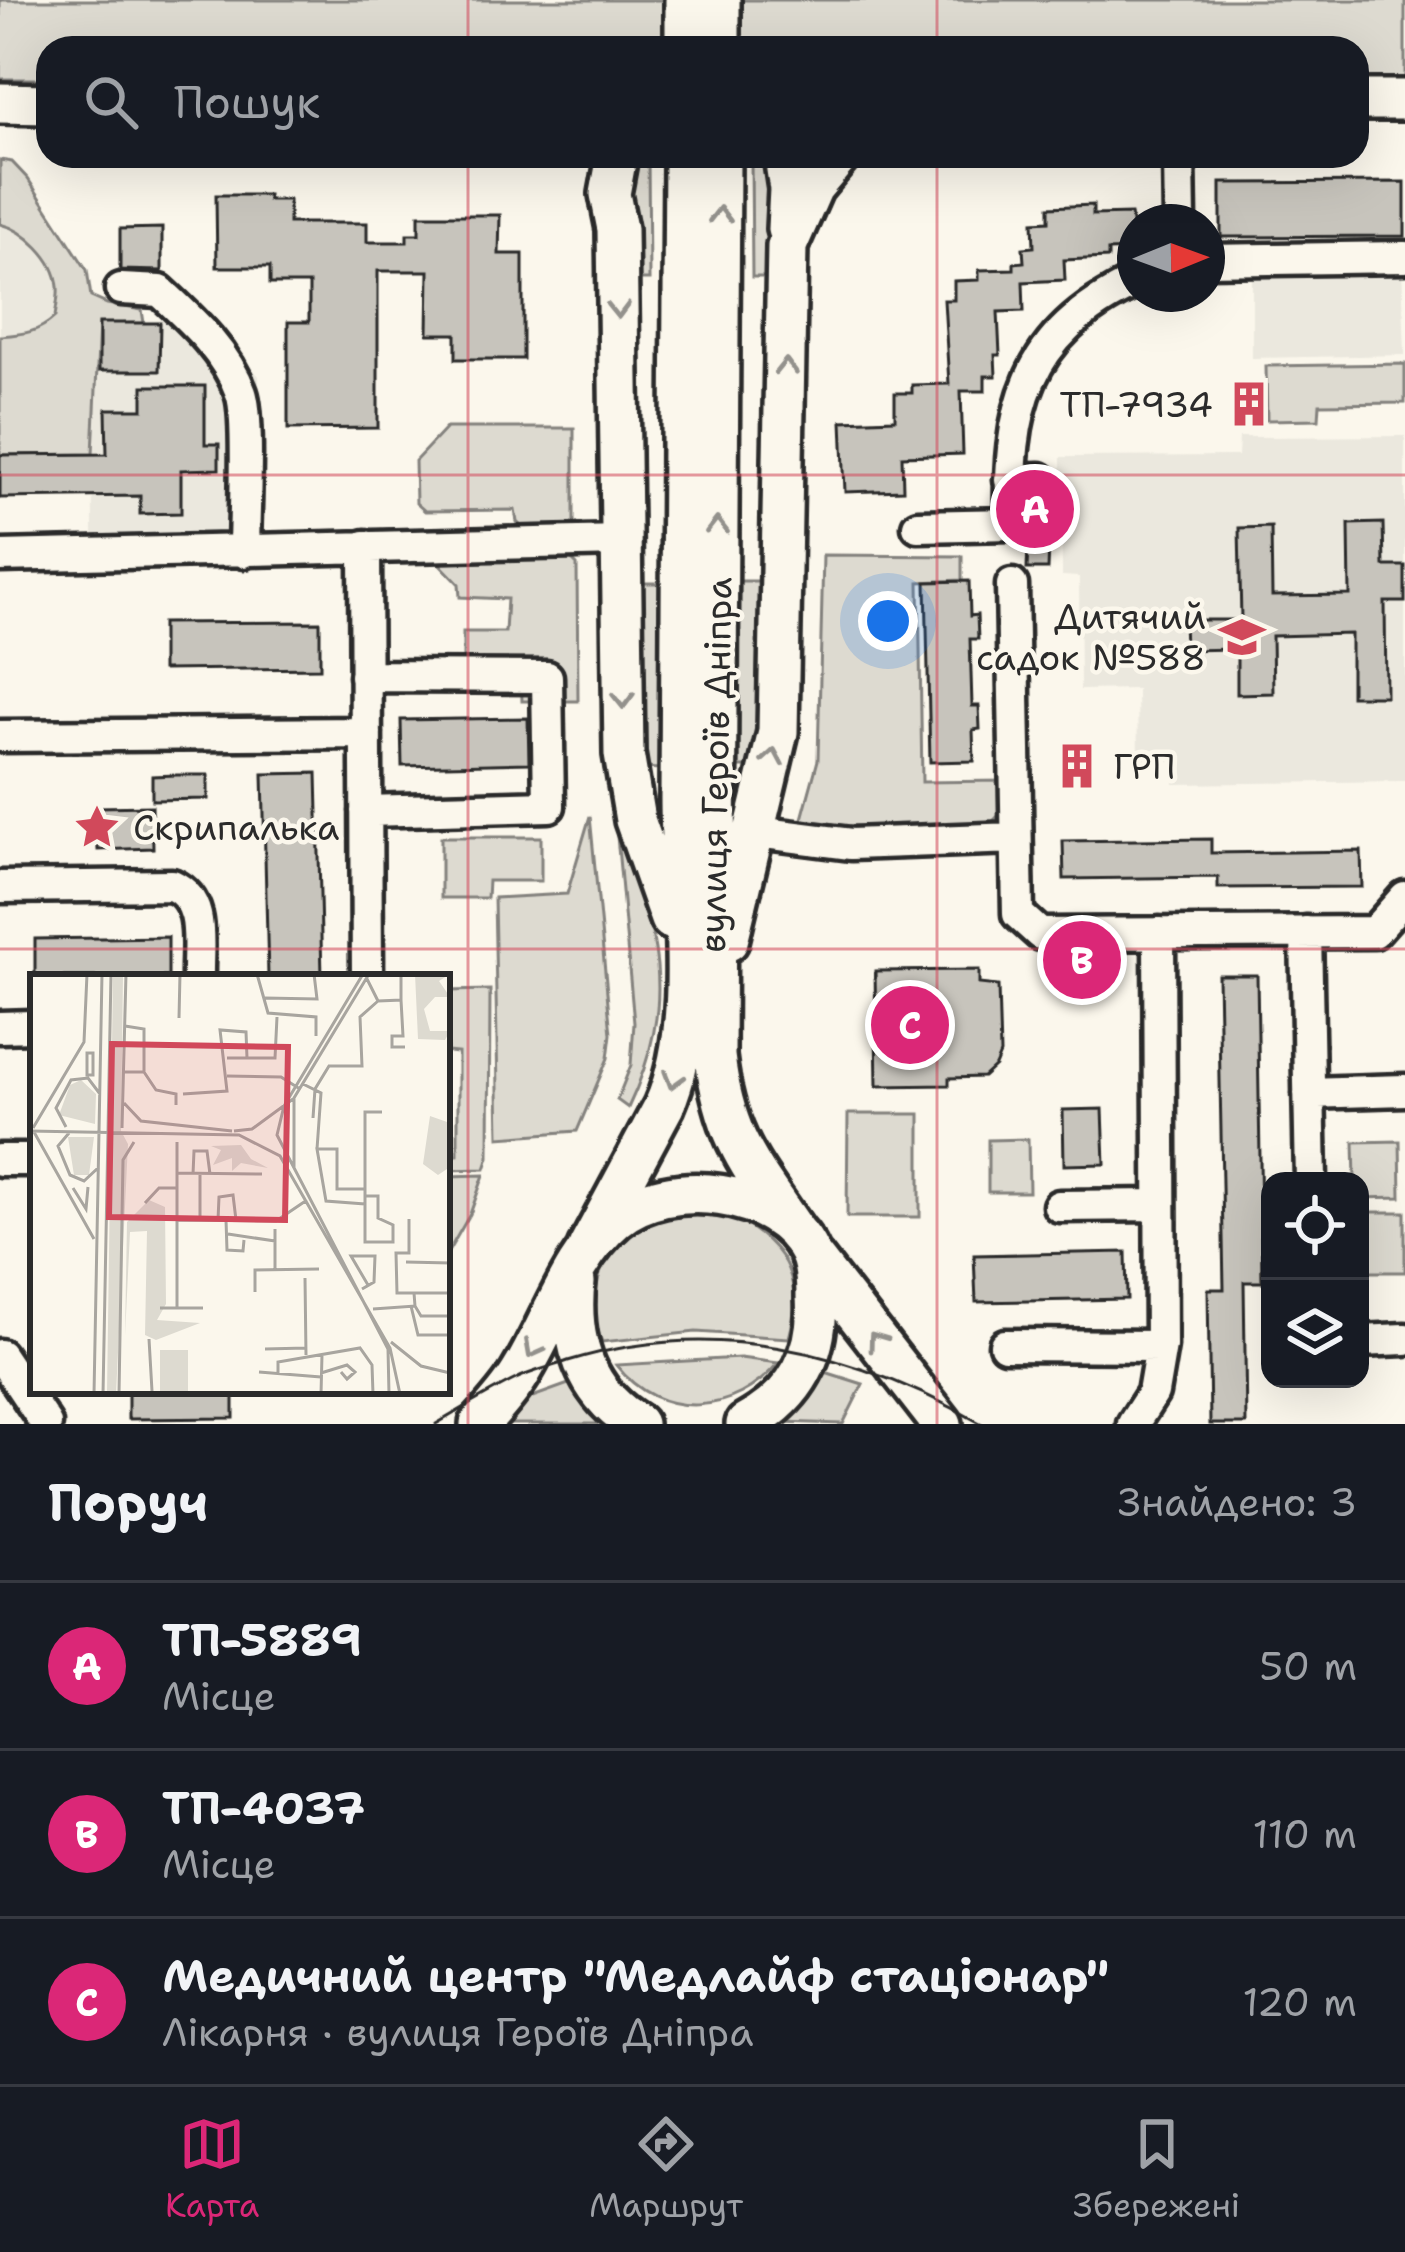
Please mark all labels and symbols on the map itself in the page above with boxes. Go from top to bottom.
north arrow [1117,204,1225,312]
one-way arrow [706,205,732,224]
one-way arrow [605,301,631,320]
one-way arrow [772,357,798,376]
building icon: ТП-7934 [1224,379,1274,429]
place label: ТП-7934 [1060,380,1213,429]
pin: A [996,464,1074,554]
one-way arrow [704,516,730,534]
street label: вулиця Героїв Дніпра [688,577,743,953]
your location [858,591,918,651]
place label: Дитячий садок №588 [976,592,1206,682]
school or university icon: Дитячий садок №588 [1217,612,1267,662]
one-way arrow [610,692,636,710]
building icon: ГРП [1052,741,1102,791]
place label: ГРП [1113,742,1175,791]
one-way arrow [760,747,785,767]
place icon: Скрипалька [72,802,122,852]
place label: Скрипалька [133,803,339,852]
pin: B [1043,915,1121,1005]
inset map [30,974,450,1394]
pin: C [871,980,949,1070]
one-way arrow [662,1069,687,1090]
one-way arrow [868,1332,890,1353]
one-way arrow [524,1338,547,1359]

